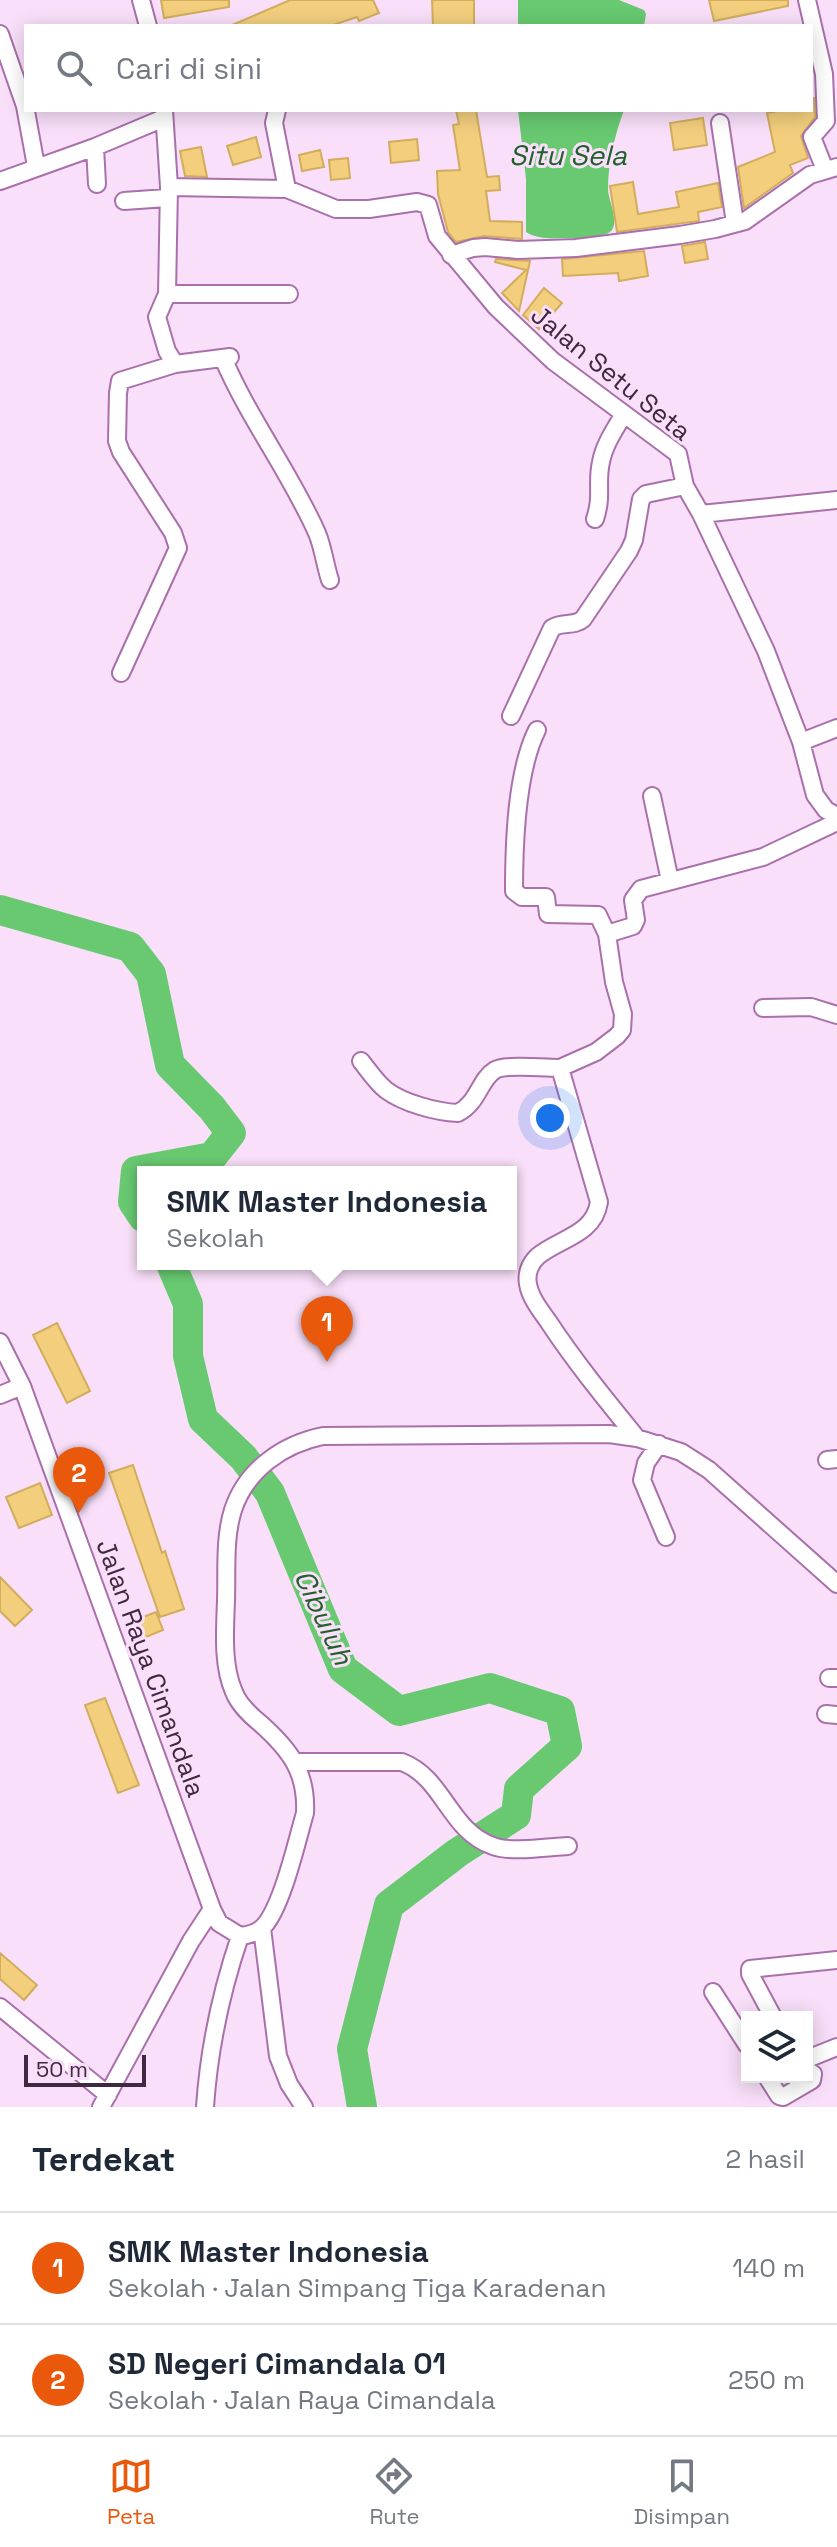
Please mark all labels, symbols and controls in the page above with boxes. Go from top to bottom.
search box [24,24,813,112]
icon: search [52,46,96,90]
text: Cari di sini [116,49,262,88]
water label: Situ Sela [509,137,628,173]
street label: Jalan Setu Seta [524,298,698,448]
your location [530,1098,570,1138]
popup [137,1166,517,1270]
text: SMK Master Indonesia [167,1182,487,1221]
text: Sekolah [167,1221,265,1255]
pin: 1 [301,1296,353,1362]
pin: 2 [53,1447,105,1513]
street label: Jalan Raya Cimandala [89,1535,213,1801]
water label: Cibuluh [286,1564,362,1671]
map controls [741,2011,813,2083]
button: layers [741,2011,813,2083]
scale bar [24,2051,146,2087]
text: 50 m [36,2055,88,2083]
text: Terdekat [32,2138,175,2181]
text: 2 hasil [725,2142,805,2176]
text: SMK Master Indonesia [108,2232,429,2271]
text: 1 [52,2251,64,2285]
text: 140 m [732,2251,805,2285]
text: Sekolah · Jalan Simpang Tiga Karadenan [108,2271,606,2305]
text: SD Negeri Cimandala 01 [108,2344,446,2383]
text: 2 [50,2363,66,2397]
text: 250 m [728,2363,805,2397]
text: Sekolah · Jalan Raya Cimandala [108,2383,496,2417]
tab: Peta [107,2454,155,2530]
tab: Rute [369,2454,420,2530]
tab: Disimpan [634,2454,730,2530]

